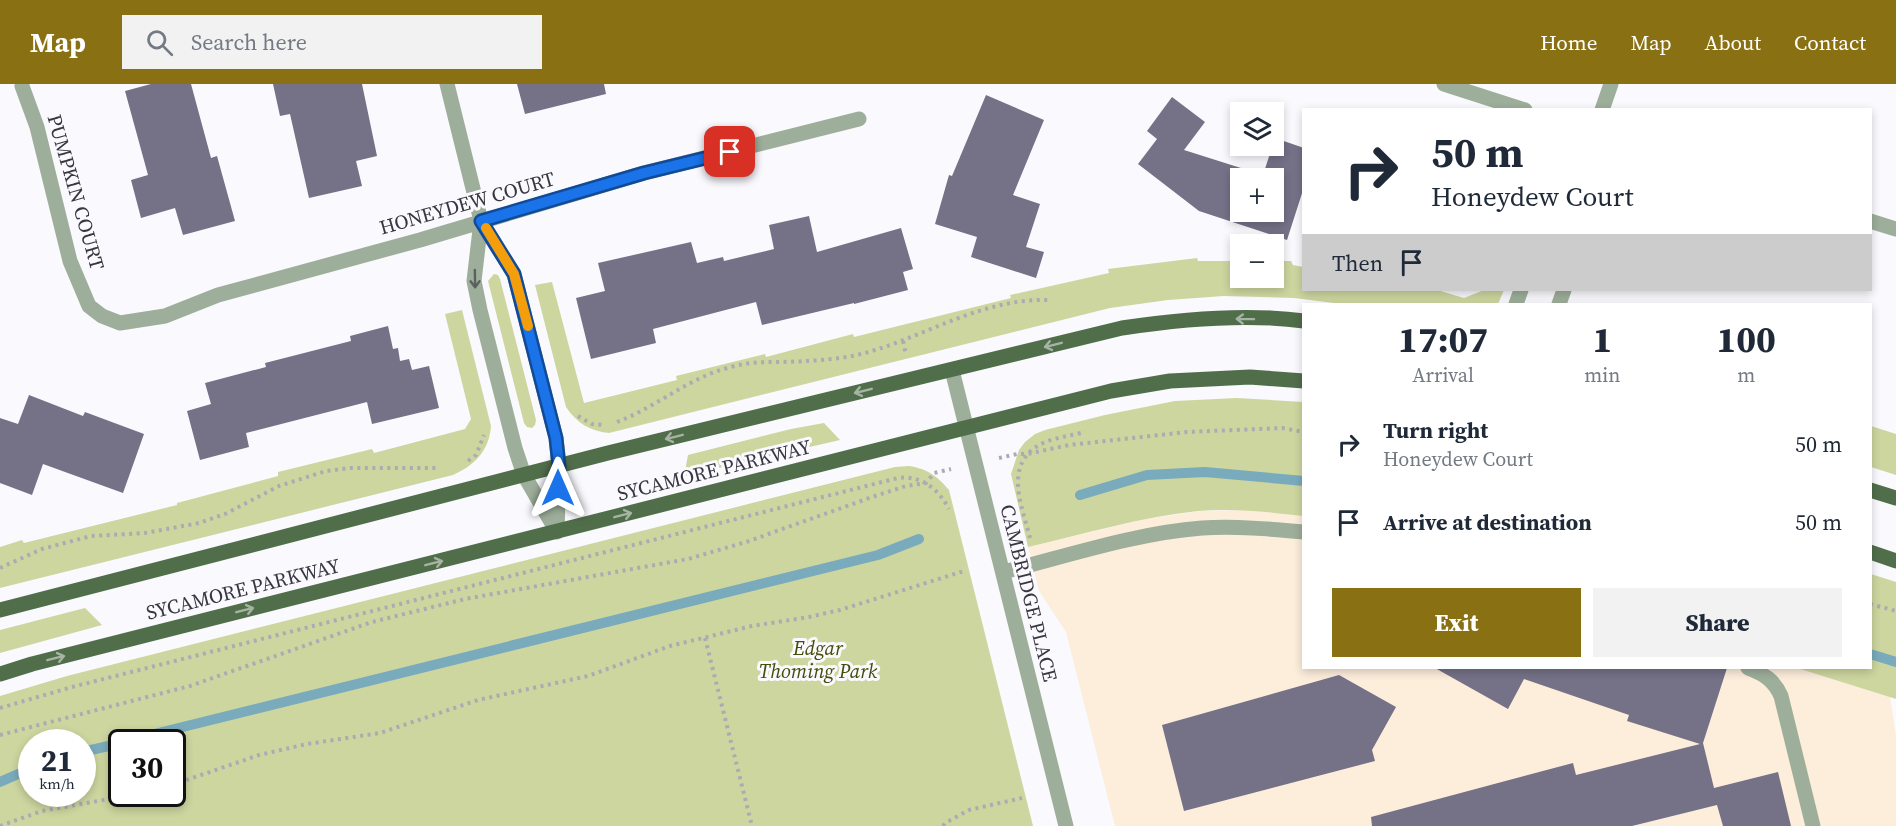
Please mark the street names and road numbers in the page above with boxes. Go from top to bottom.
street label: PUMPKIN COURT [40,111,112,273]
street label: HONEYDEW COURT [376,165,558,241]
street label: SYCAMORE PARKWAY [614,432,814,508]
street label: CAMBRIDGE PLACE [993,502,1065,684]
street label: SYCAMORE PARKWAY [143,551,343,627]

